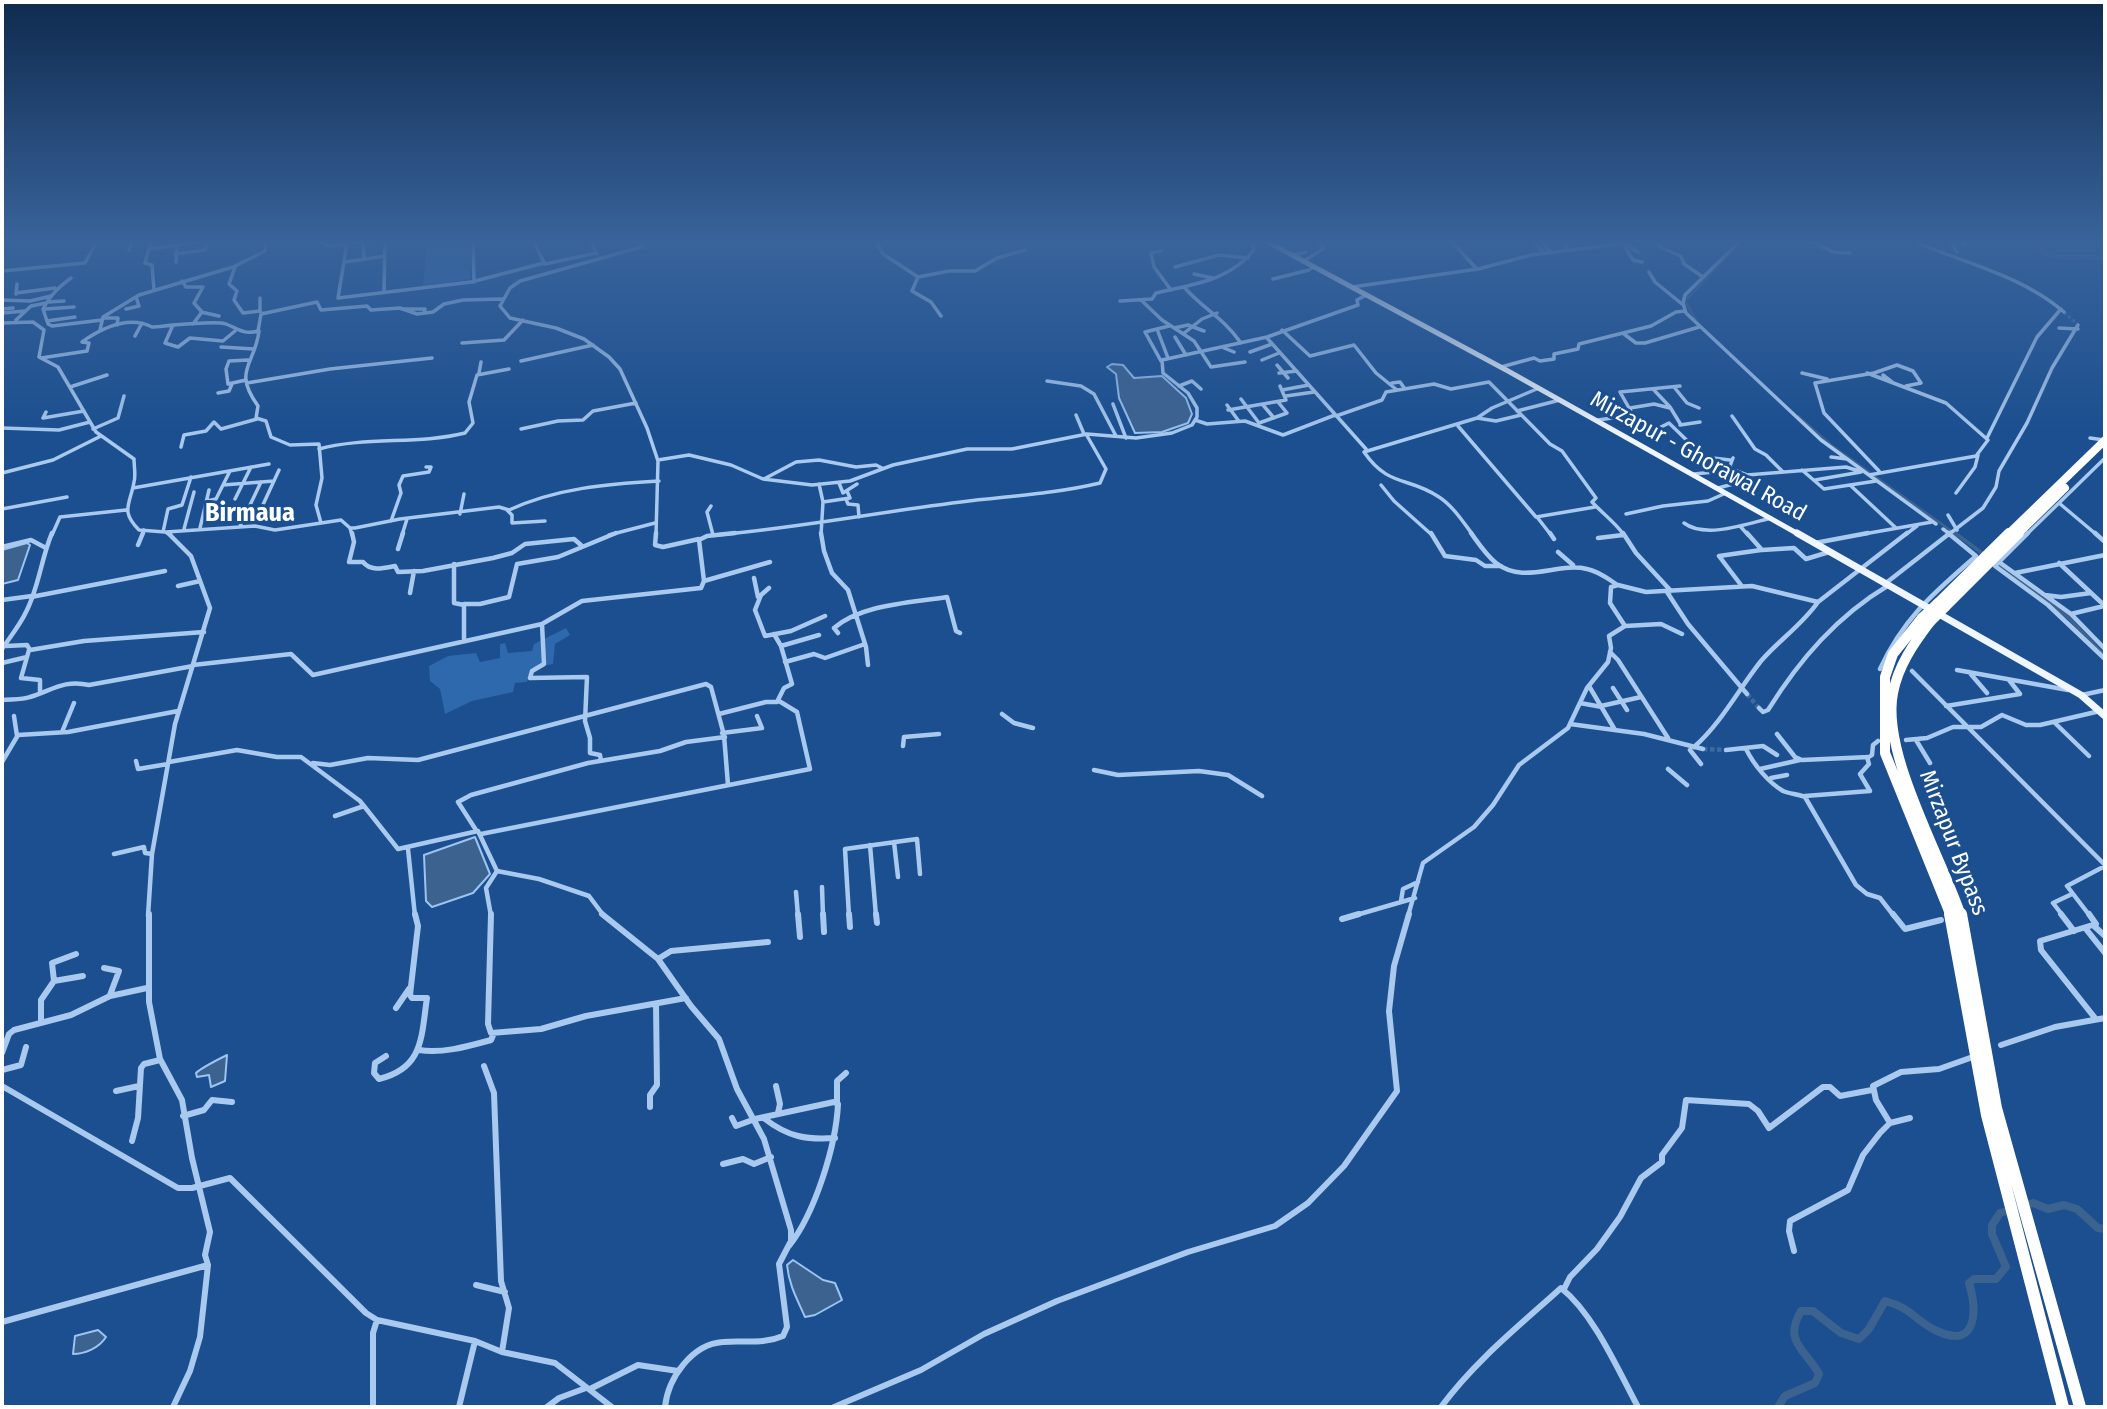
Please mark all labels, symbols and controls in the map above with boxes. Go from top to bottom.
street label: Mirzapur - Ghorawal Road [1585,386,1811,528]
district label: Birmaua [205,498,295,530]
street label: Mirzapur Bypass [1913,767,1993,919]

